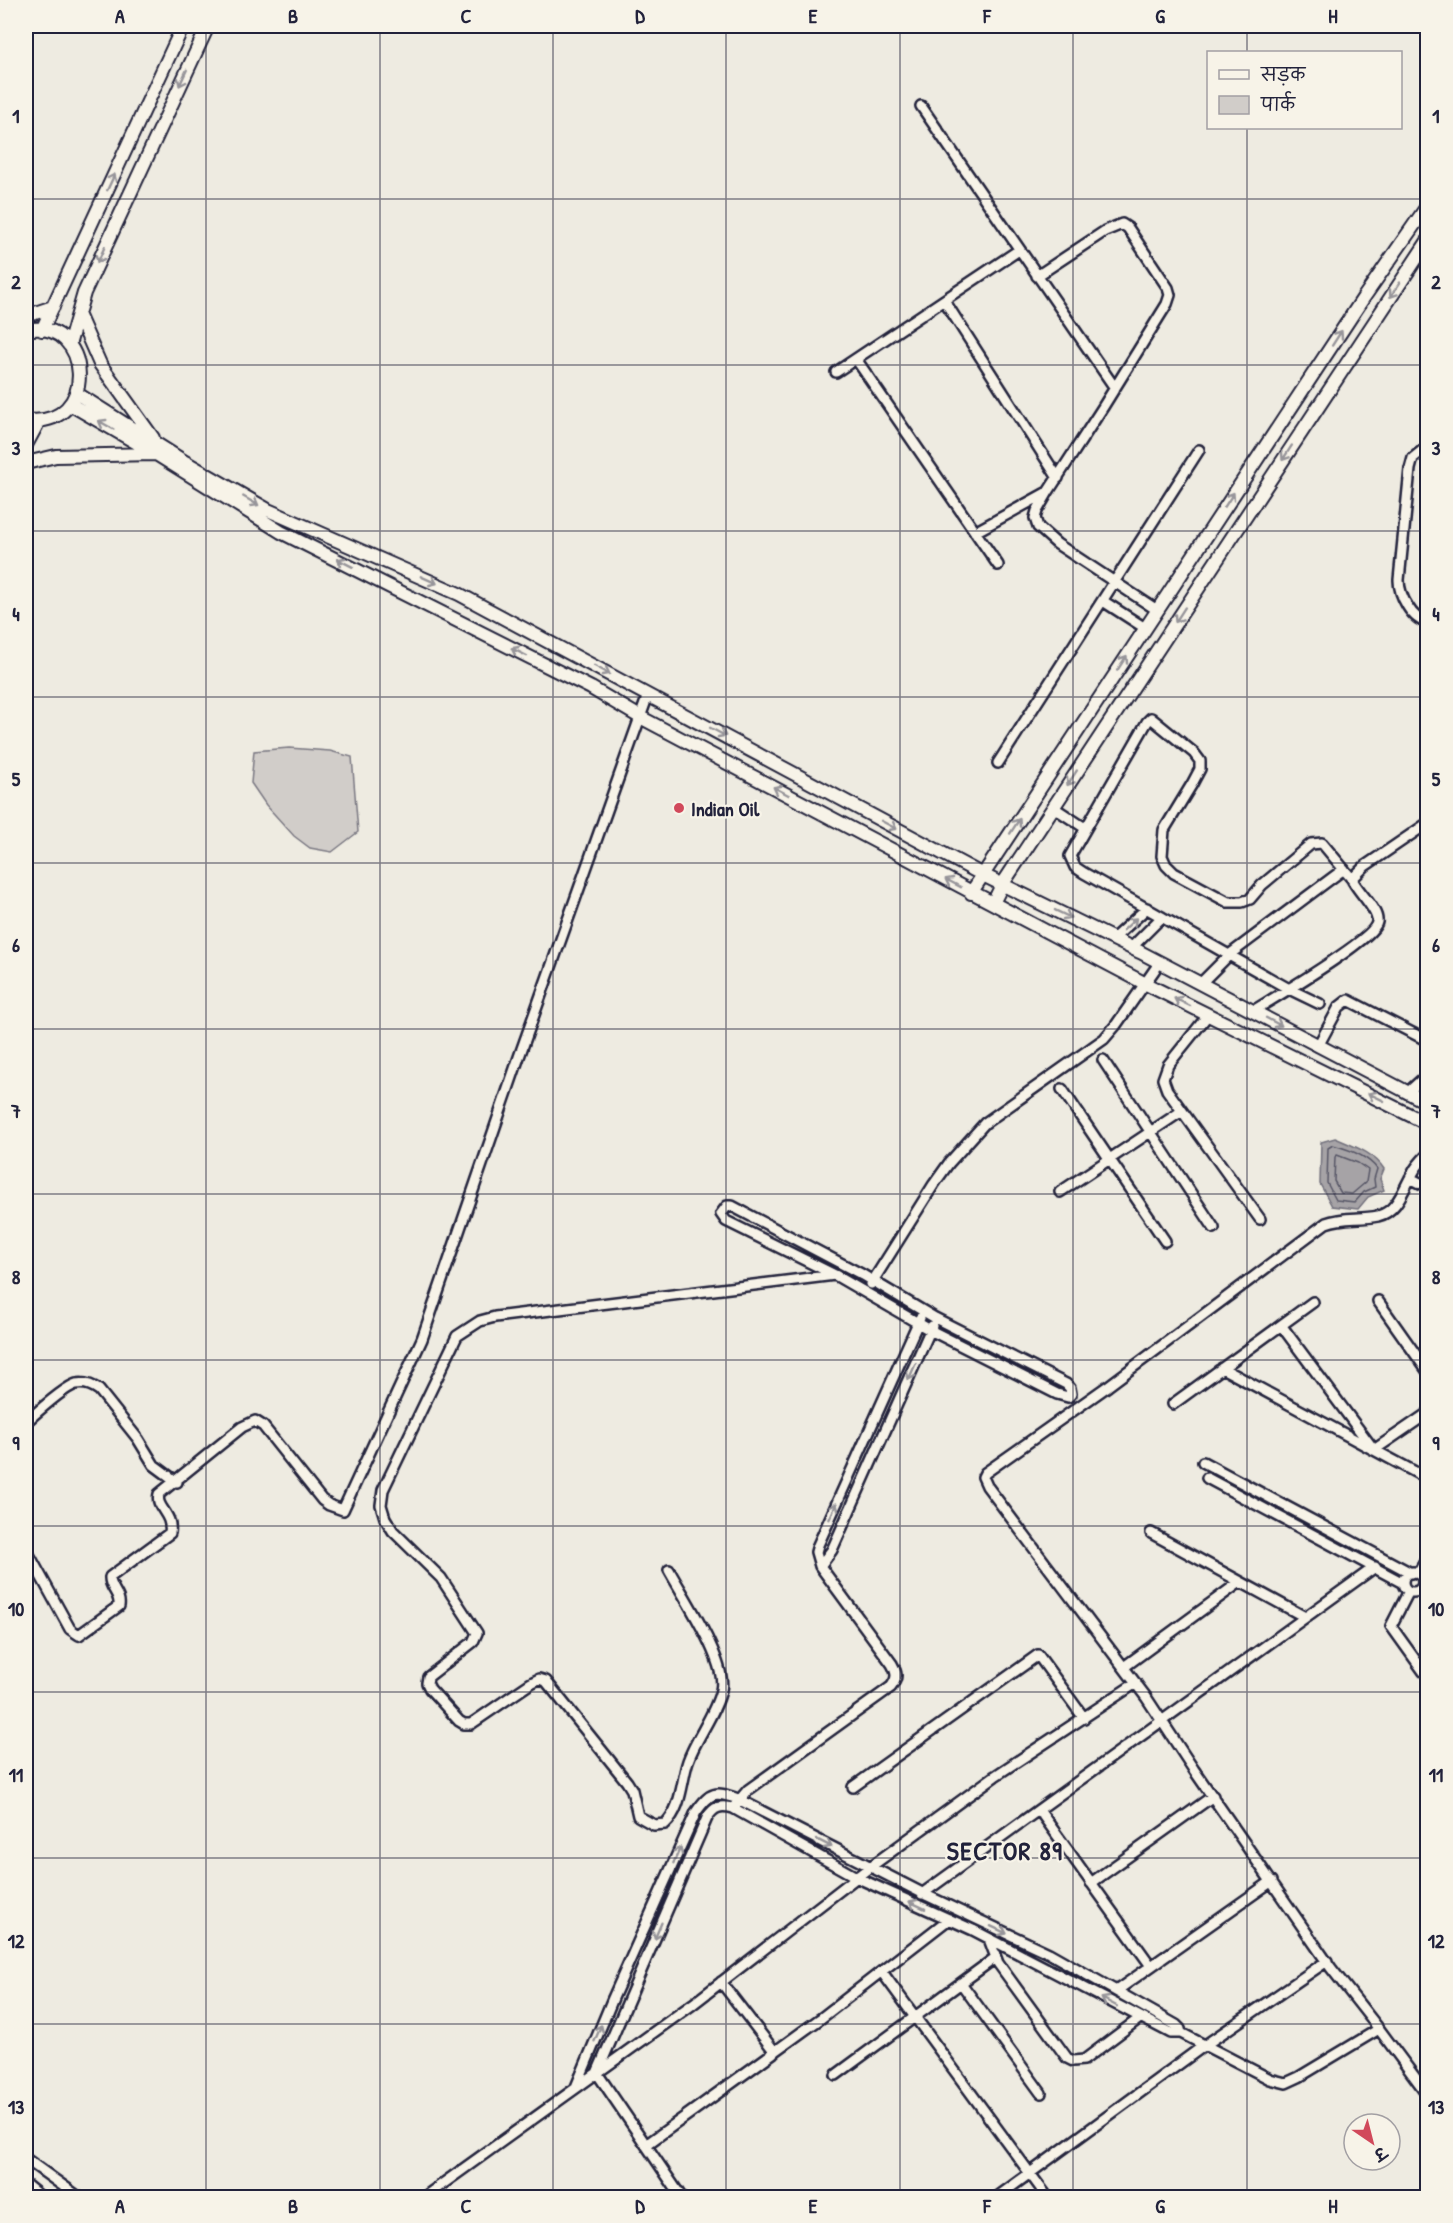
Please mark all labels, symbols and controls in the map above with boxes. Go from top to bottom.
text: A [115,2,125,29]
text: B [288,2,298,29]
text: C [461,2,472,29]
text: D [635,2,645,29]
text: E [809,2,818,29]
text: F [982,2,992,29]
text: G [1155,2,1165,29]
text: H [1328,2,1338,29]
legend [1207,51,1402,129]
text: सड़क [1260,62,1306,87]
one-way arrow [177,69,188,87]
text: पार्क [1260,91,1296,117]
text: 1 [12,102,20,129]
text: 1 [1432,102,1440,129]
one-way arrow [106,173,118,191]
one-way arrow [95,246,106,264]
text: 2 [11,268,21,295]
text: 2 [1431,268,1441,295]
one-way arrow [1389,281,1401,298]
one-way arrow [1331,330,1343,346]
one-way arrow [97,419,115,430]
text: 3 [12,434,21,461]
text: 3 [1432,434,1441,461]
one-way arrow [1281,444,1293,460]
one-way arrow [1223,492,1236,509]
one-way arrow [242,495,259,507]
one-way arrow [337,557,354,569]
one-way arrow [420,575,438,586]
text: 4 [12,600,20,627]
text: 4 [1432,600,1440,627]
one-way arrow [1173,606,1185,623]
one-way arrow [510,645,528,657]
one-way arrow [1116,655,1128,672]
one-way arrow [593,665,611,677]
one-way arrow [708,727,726,739]
text: 5 [12,765,21,792]
text: 5 [1432,765,1441,792]
one-way arrow [1066,769,1078,786]
one-way arrow [772,785,790,796]
place label: Indian Oil [691,795,760,822]
marker: Indian Oil [672,801,686,815]
one-way arrow [1009,818,1021,835]
one-way arrow [880,820,898,831]
one-way arrow [945,877,962,889]
one-way arrow [1053,909,1071,921]
one-way arrow [1122,917,1137,931]
text: 6 [12,931,20,958]
text: 6 [1432,931,1440,958]
one-way arrow [1173,995,1191,1007]
one-way arrow [1264,1017,1282,1028]
one-way arrow [1367,1090,1385,1102]
text: 7 [10,1097,21,1124]
text: 7 [1430,1097,1441,1124]
text: 8 [12,1263,21,1290]
text: 8 [1432,1263,1441,1290]
one-way arrow [905,1362,917,1380]
text: 9 [12,1429,20,1456]
text: 9 [1432,1429,1440,1456]
one-way arrow [828,1502,839,1520]
text: 10 [8,1595,24,1622]
text: 10 [1428,1595,1444,1622]
text: 11 [9,1761,23,1788]
text: 11 [1429,1761,1443,1788]
district label: SECTOR 89 [947,1833,1063,1868]
one-way arrow [815,1837,832,1849]
one-way arrow [672,1846,683,1865]
one-way arrow [908,1898,926,1910]
one-way arrow [652,1922,663,1940]
one-way arrow [989,1924,1007,1936]
text: 12 [8,1927,25,1954]
text: 12 [1428,1927,1445,1954]
one-way arrow [1101,1996,1119,2007]
one-way arrow [593,2025,604,2043]
text: 13 [8,2093,24,2120]
text: 13 [1428,2093,1444,2120]
north arrow [1342,2112,1402,2172]
text: उ [1369,2141,1393,2167]
text: A [115,2192,125,2219]
text: B [288,2192,298,2219]
text: C [461,2192,472,2219]
text: D [635,2192,645,2219]
text: E [809,2192,818,2219]
text: F [982,2192,992,2219]
text: G [1155,2192,1165,2219]
text: H [1328,2192,1338,2219]

